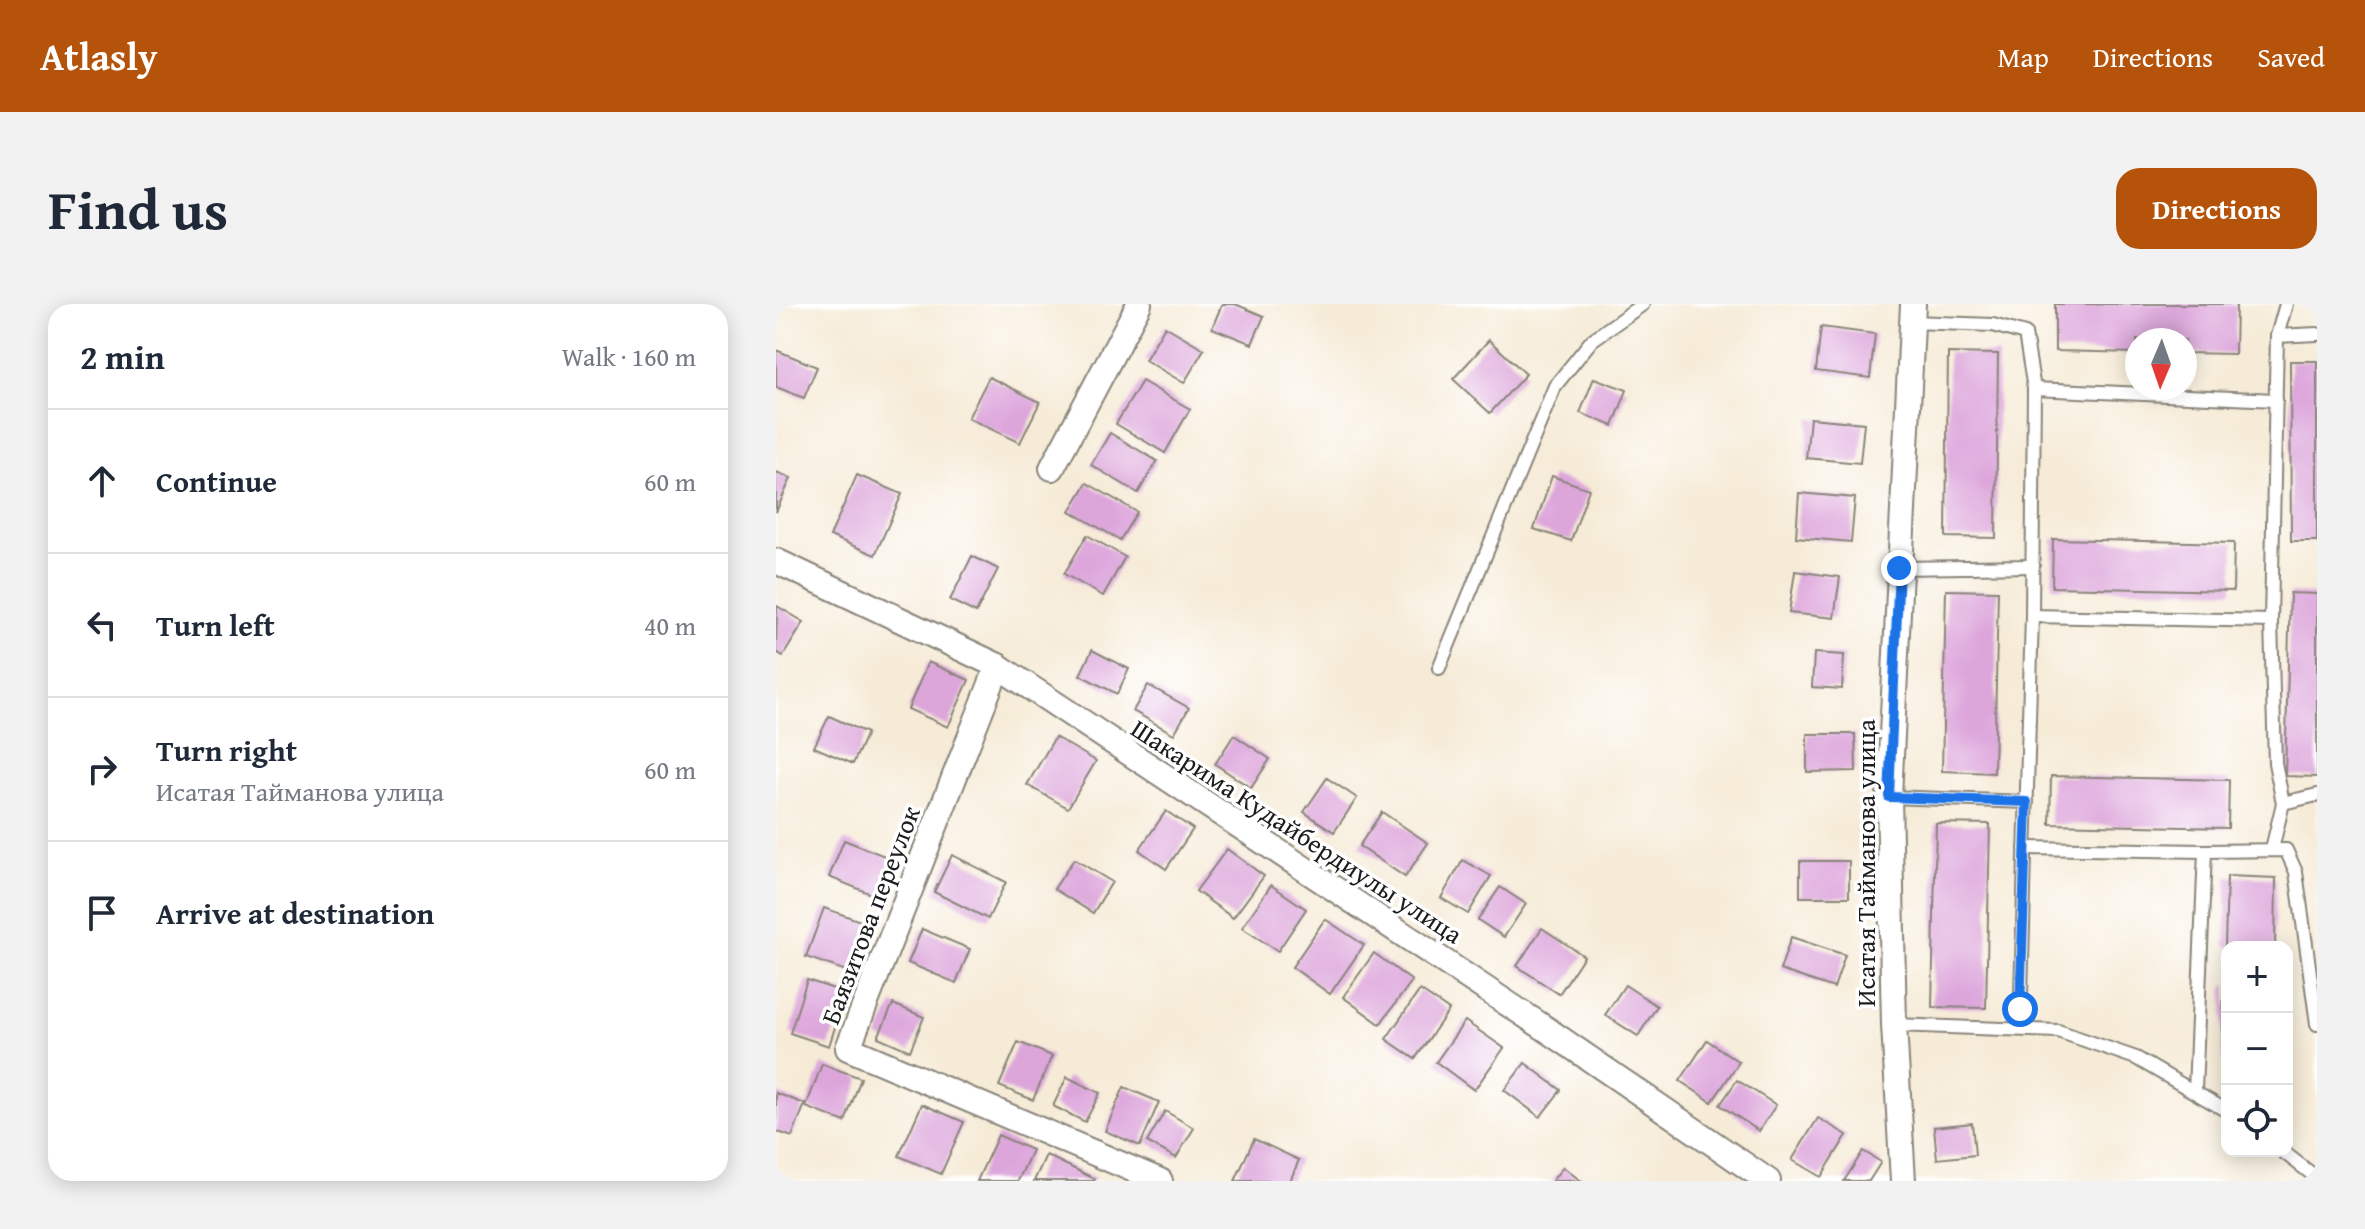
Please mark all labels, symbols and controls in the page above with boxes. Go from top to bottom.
text: Atlasly [40,28,158,84]
text: Map [1997,36,2049,77]
text: Directions [2093,36,2213,77]
text: Saved [2257,36,2325,77]
text: Find us [48,167,228,250]
button: Directions [2116,168,2317,249]
north arrow [2125,328,2197,400]
text: 2 min [80,332,165,381]
text: Walk · 160 m [562,337,696,376]
icon: ahead [80,459,124,503]
text: Continue [156,459,277,503]
text: 60 m [644,462,696,501]
route end [1881,550,1917,586]
icon: left [80,603,124,647]
text: Turn left [156,603,275,647]
text: 40 m [644,606,696,645]
street label: Шакарима Кудайбердиулы улица [1124,709,1471,953]
street label: Исатая Тайманова улица [1846,718,1885,1007]
text: Turn right [156,728,297,772]
icon: right [80,747,124,791]
text: 60 m [644,750,696,789]
text: Исатая Тайманова улица [156,772,444,811]
street label: Баязитова переулок [810,800,930,1030]
icon: arrive [80,891,124,935]
text: Arrive at destination [156,891,434,935]
map controls [2221,941,2293,1157]
button: + [2221,941,2293,1013]
route start [2002,991,2038,1027]
button: − [2221,1013,2293,1085]
button: locate [2221,1085,2293,1157]

